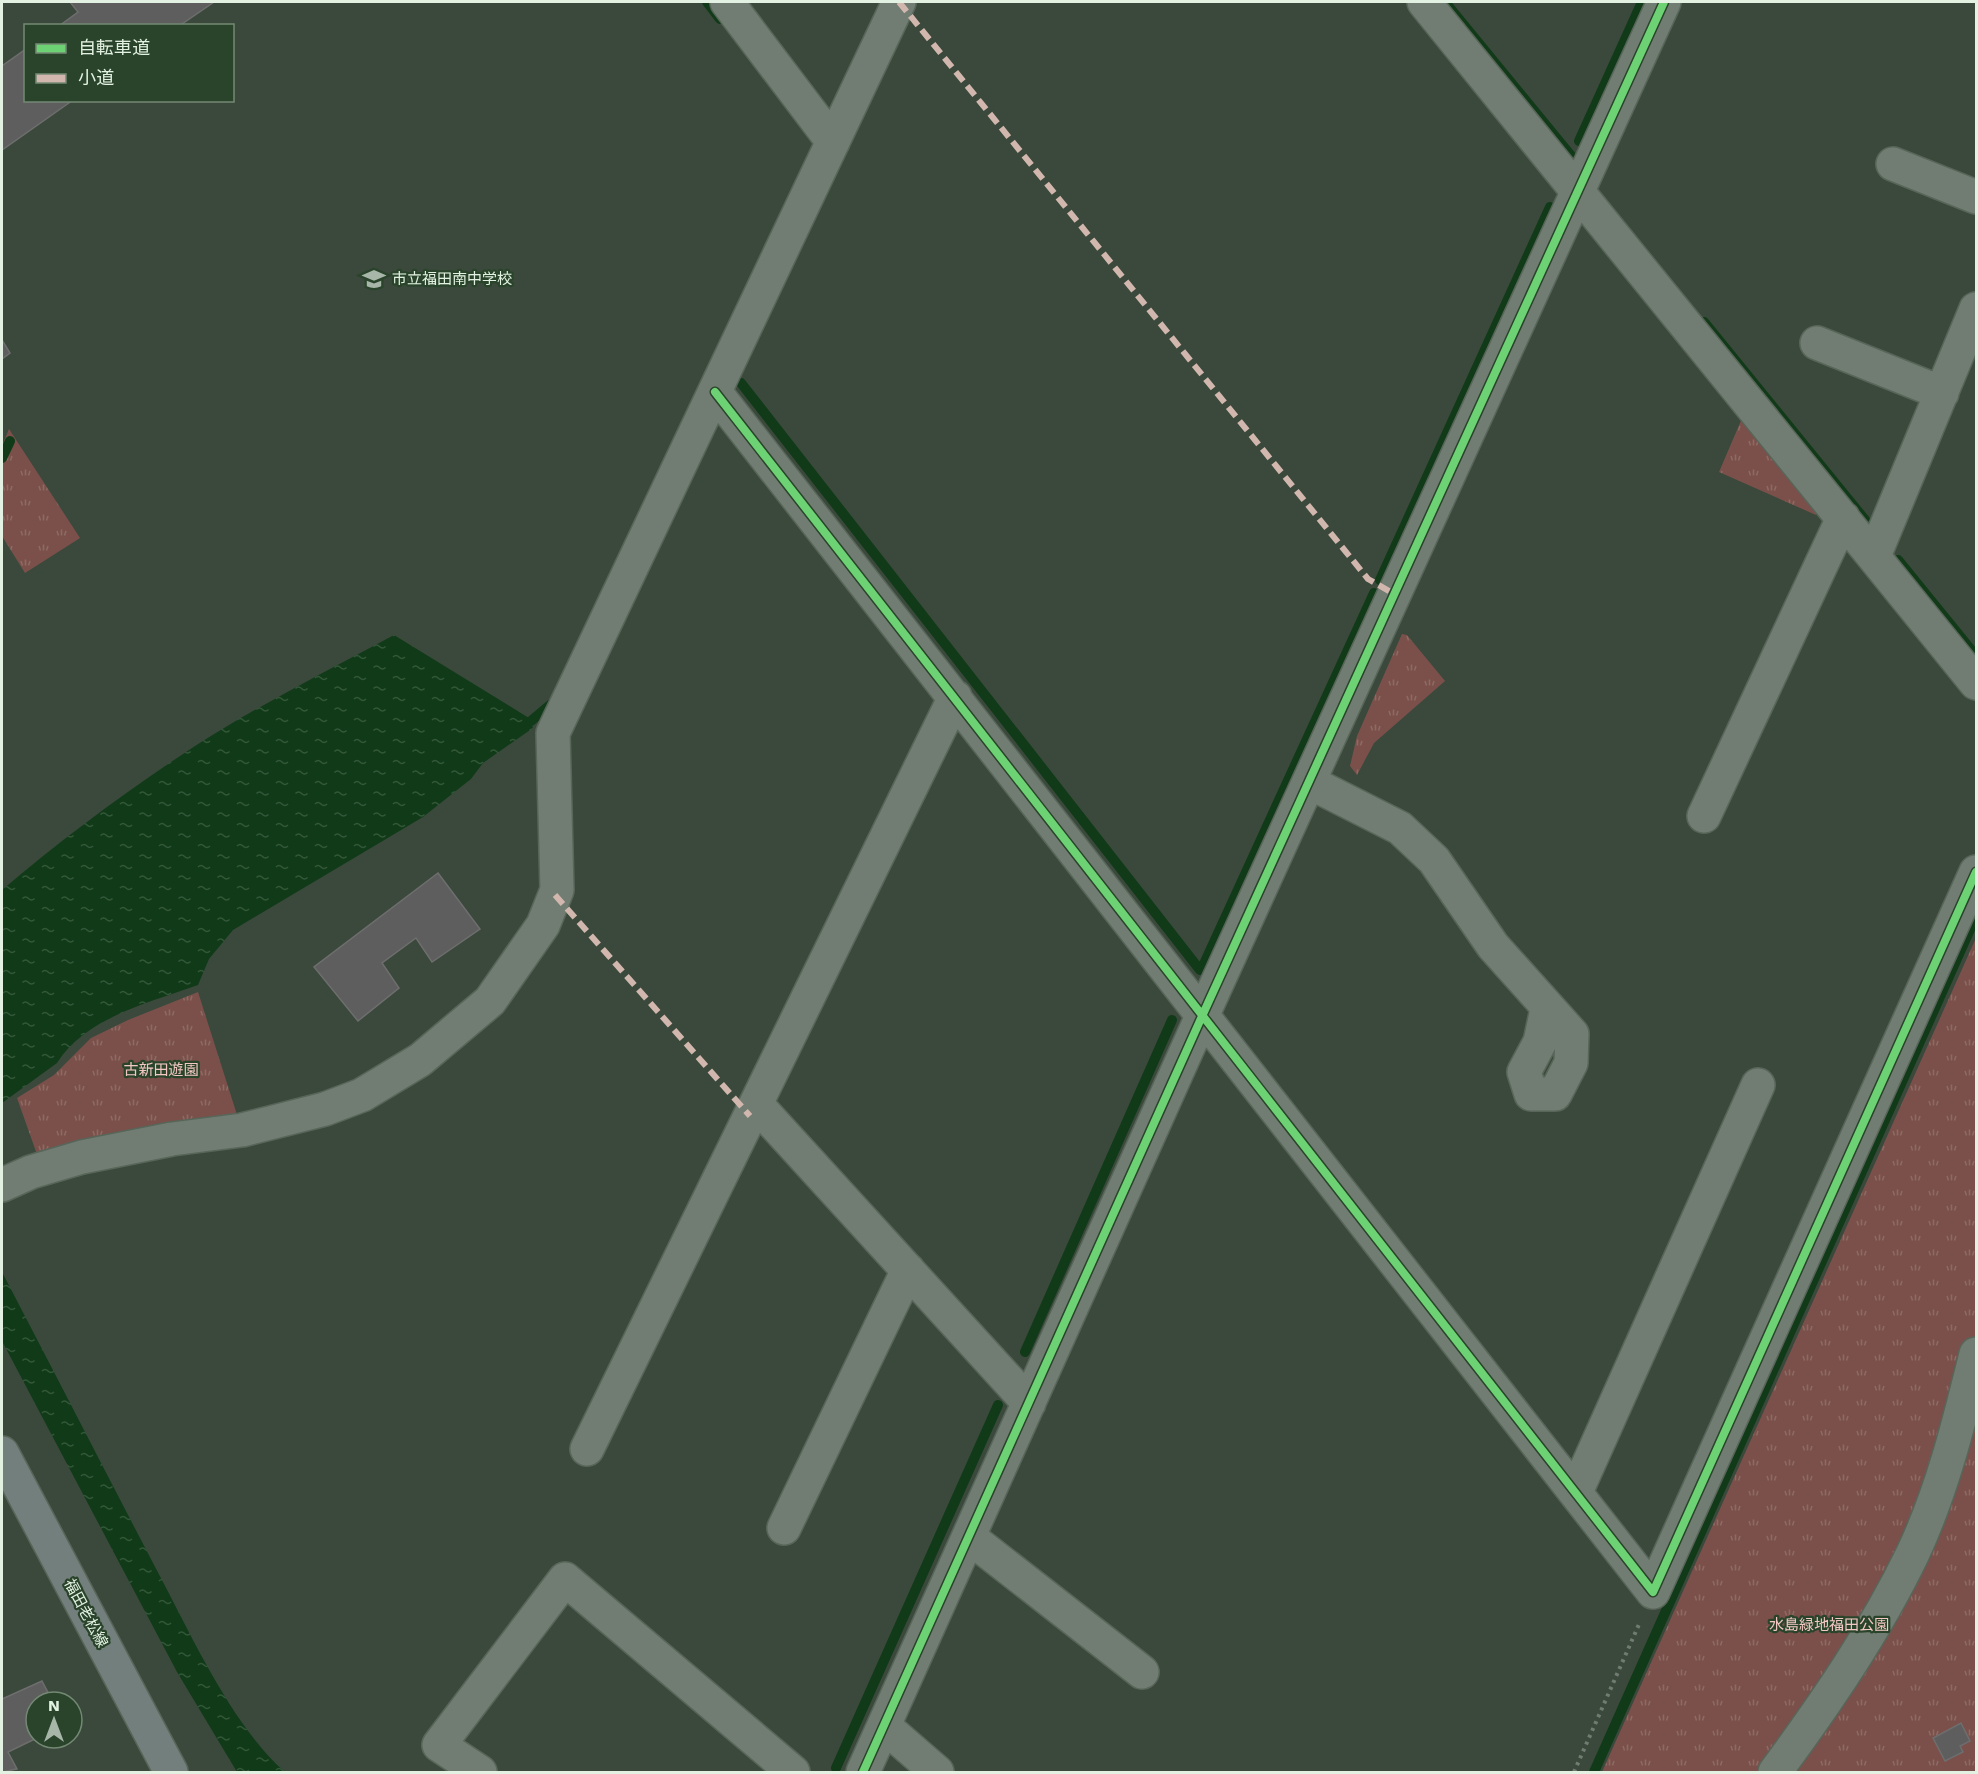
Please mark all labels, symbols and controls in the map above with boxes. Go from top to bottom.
legend [24,24,234,102]
text: 自転車道 [78,37,150,58]
text: 小道 [78,67,114,88]
school or university icon: 市立福田南中学校 [361,266,387,292]
place label: 市立福田南中学校 [392,270,512,288]
park label: 古新田遊園 [123,1061,199,1079]
street label: 福田老松線 [60,1576,112,1650]
park label: 水島緑地福田公園 [1769,1616,1889,1634]
north arrow [24,1690,84,1750]
text: N [48,1696,60,1715]

